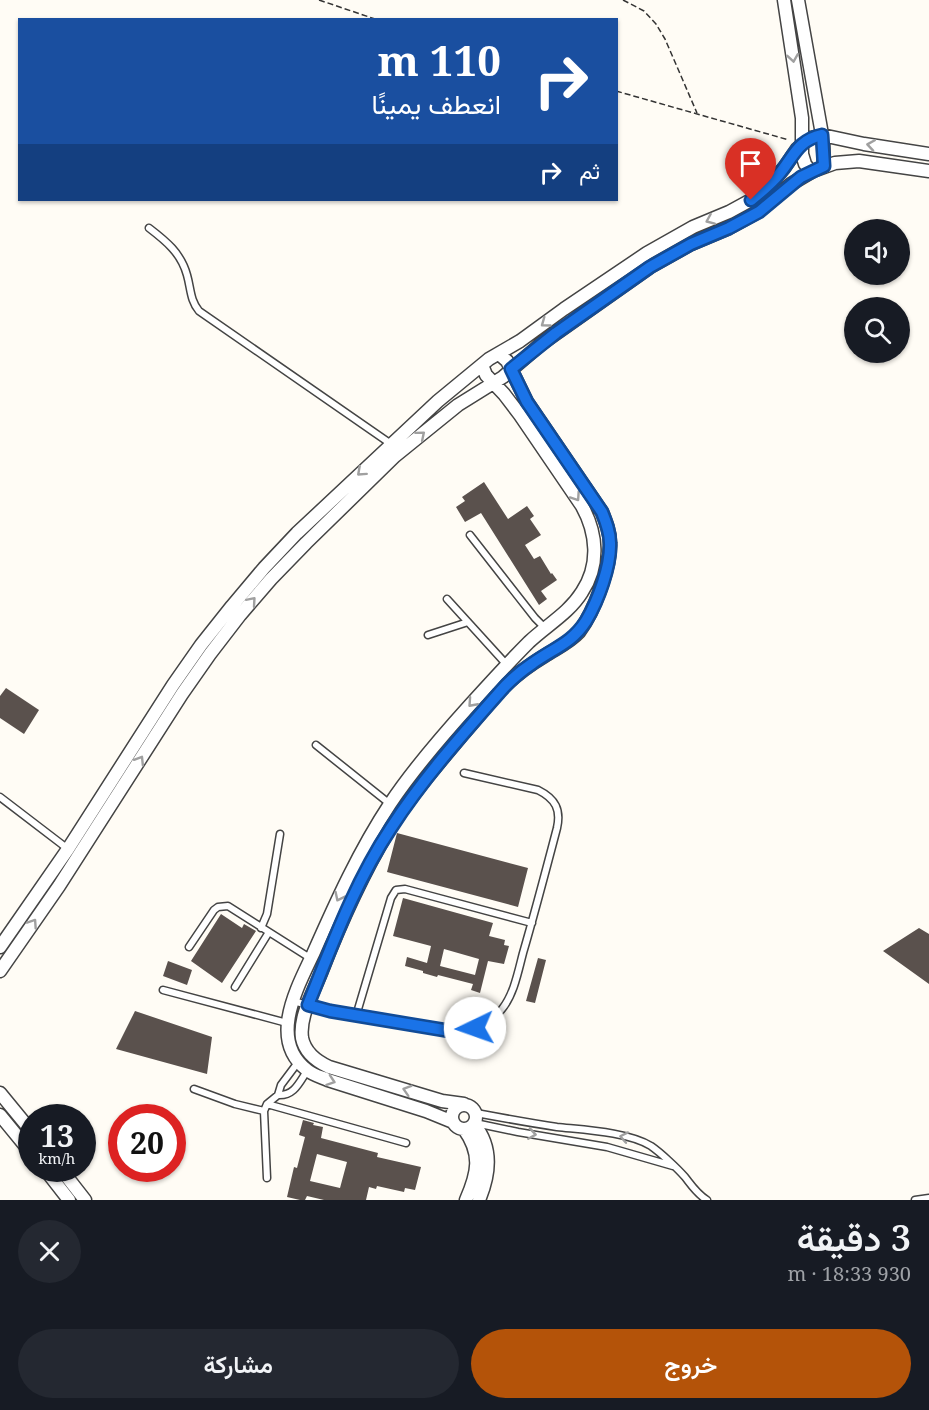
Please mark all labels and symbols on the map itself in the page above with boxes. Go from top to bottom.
one-way arrow [786,53,798,62]
pin [725,138,776,200]
one-way arrow [867,139,877,152]
one-way arrow [705,213,716,225]
one-way arrow [540,316,551,327]
one-way arrow [414,431,425,442]
one-way arrow [357,465,368,476]
one-way arrow [569,491,580,502]
one-way arrow [245,597,256,608]
one-way arrow [468,696,479,706]
one-way arrow [133,756,144,767]
one-way arrow [334,891,346,902]
one-way arrow [26,919,38,929]
position arrow [443,996,507,1060]
one-way arrow [325,1073,336,1086]
one-way arrow [402,1085,413,1097]
speed limit sign: 20 [108,1104,186,1182]
one-way arrow [528,1128,537,1140]
one-way arrow [620,1131,630,1144]

